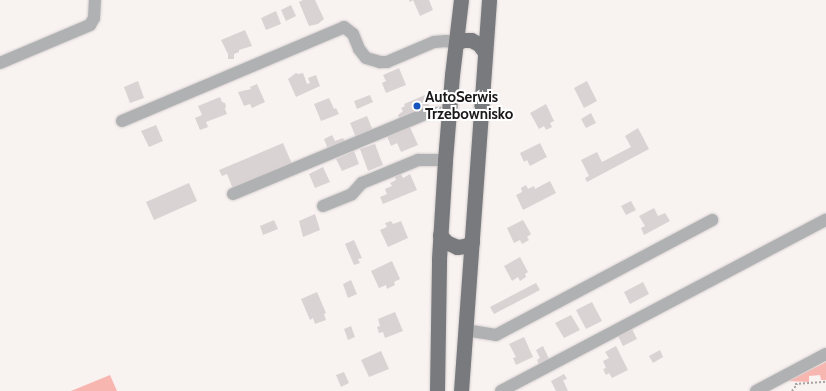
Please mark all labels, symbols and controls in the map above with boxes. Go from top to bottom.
place label: AutoSerwis Trzebownisko [425,88,513,123]
marker: AutoSerwis Trzebownisko [412,101,422,111]

